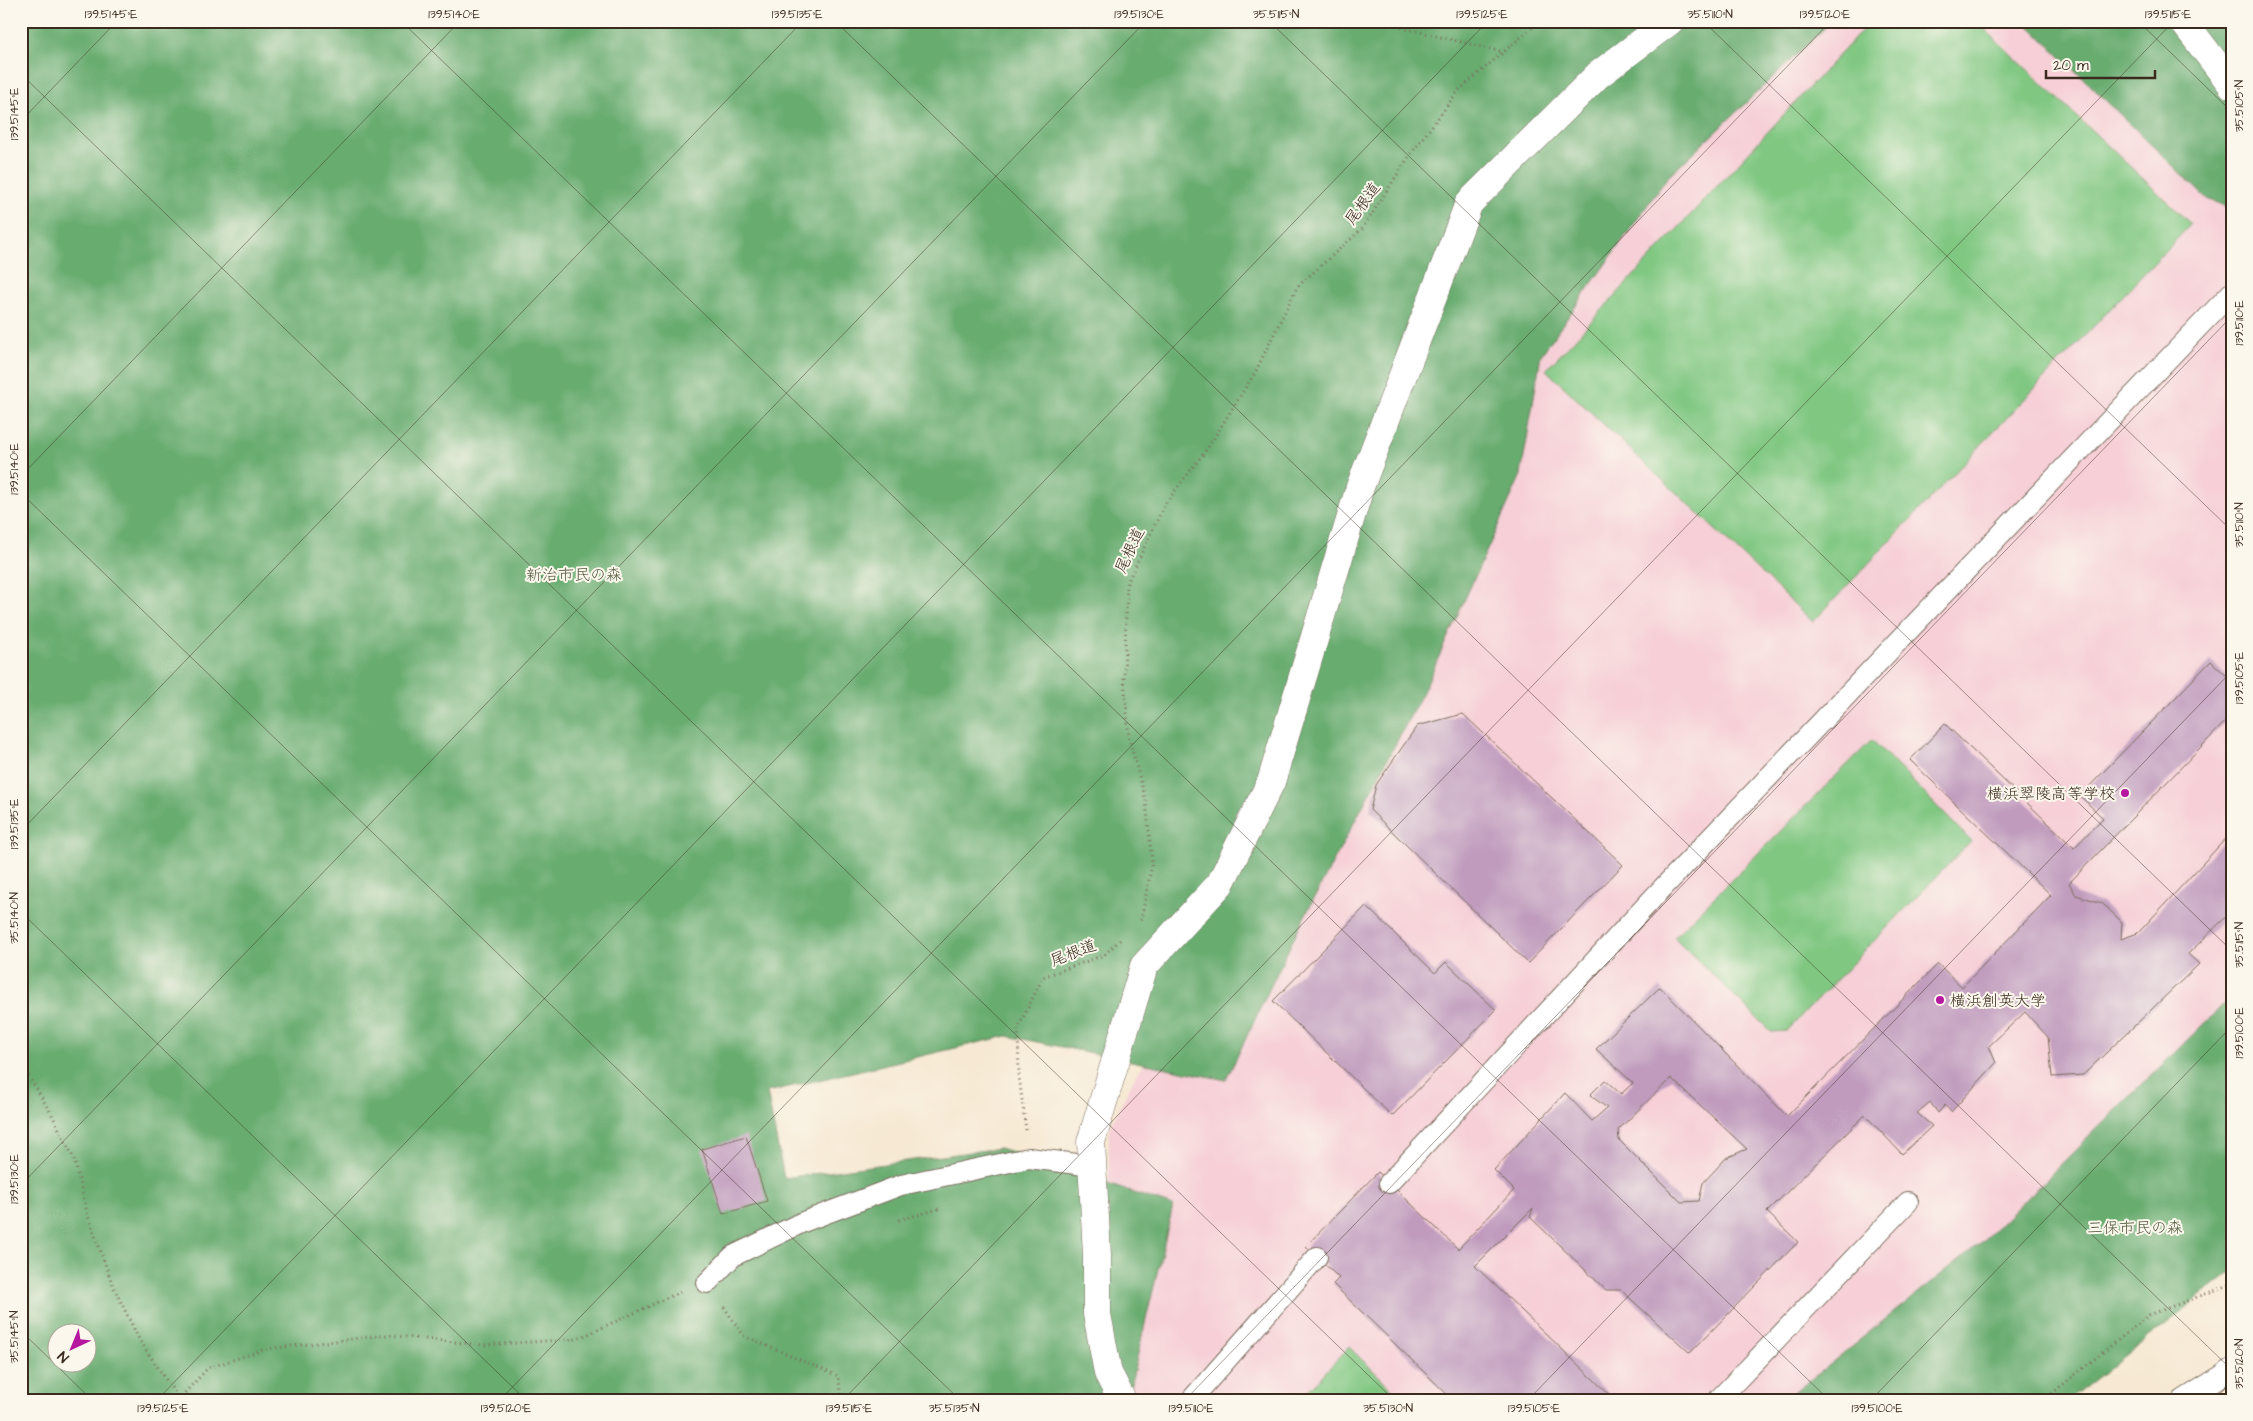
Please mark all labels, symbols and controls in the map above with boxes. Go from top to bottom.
text: 139.5145°E [85,6,137,23]
text: 139.5140°E [428,6,480,23]
text: 139.5135°E [772,6,822,23]
text: 139.5130°E [1114,6,1164,23]
text: 35.5115°N [1253,6,1300,23]
text: 139.5125°E [1456,6,1508,23]
text: 35.5110°N [1687,6,1733,23]
text: 139.5120°E [1800,6,1850,23]
text: 139.5115°E [2145,6,2191,23]
scale bar [2046,48,2154,80]
text: 20 m [2053,55,2089,76]
text: 35.5105°N [2231,79,2248,132]
text: 139.5145°E [6,88,23,140]
street label: 尾根道 [1340,178,1386,229]
text: 139.5110°E [2231,300,2248,346]
text: 139.5140°E [6,443,23,495]
text: 35.5110°N [2231,502,2248,548]
street label: 尾根道 [1110,524,1150,577]
park label: 新治市民の森 [526,564,622,586]
text: 139.5105°E [2231,652,2248,704]
place label: 横浜翠陵高等学校 [1987,783,2115,805]
marker: 横浜翠陵高等学校 [2119,787,2131,799]
text: 139.5135°E [6,799,23,849]
text: 35.5140°N [6,891,23,944]
text: 35.5115°N [2231,921,2248,968]
street label: 尾根道 [1047,934,1100,972]
place label: 横浜創英大学 [1950,990,2046,1012]
marker: 横浜創英大学 [1934,994,1946,1006]
text: 139.5100°E [2231,1007,2248,1059]
text: 139.5130°E [6,1154,23,1204]
park label: 三保市民の森 [2087,1217,2183,1239]
text: 35.5145°N [6,1310,23,1364]
north arrow [48,1324,98,1374]
text: 35.5120°N [2231,1338,2248,1389]
text: N [53,1346,74,1367]
text: 139.5125°E [137,1400,189,1417]
text: 139.5120°E [481,1400,531,1417]
text: 139.5115°E [826,1400,872,1417]
text: 35.5135°N [928,1400,980,1417]
text: 139.5110°E [1168,1400,1214,1417]
text: 35.5130°N [1363,1400,1414,1417]
text: 139.5105°E [1508,1400,1560,1417]
text: 139.5100°E [1851,1400,1903,1417]

